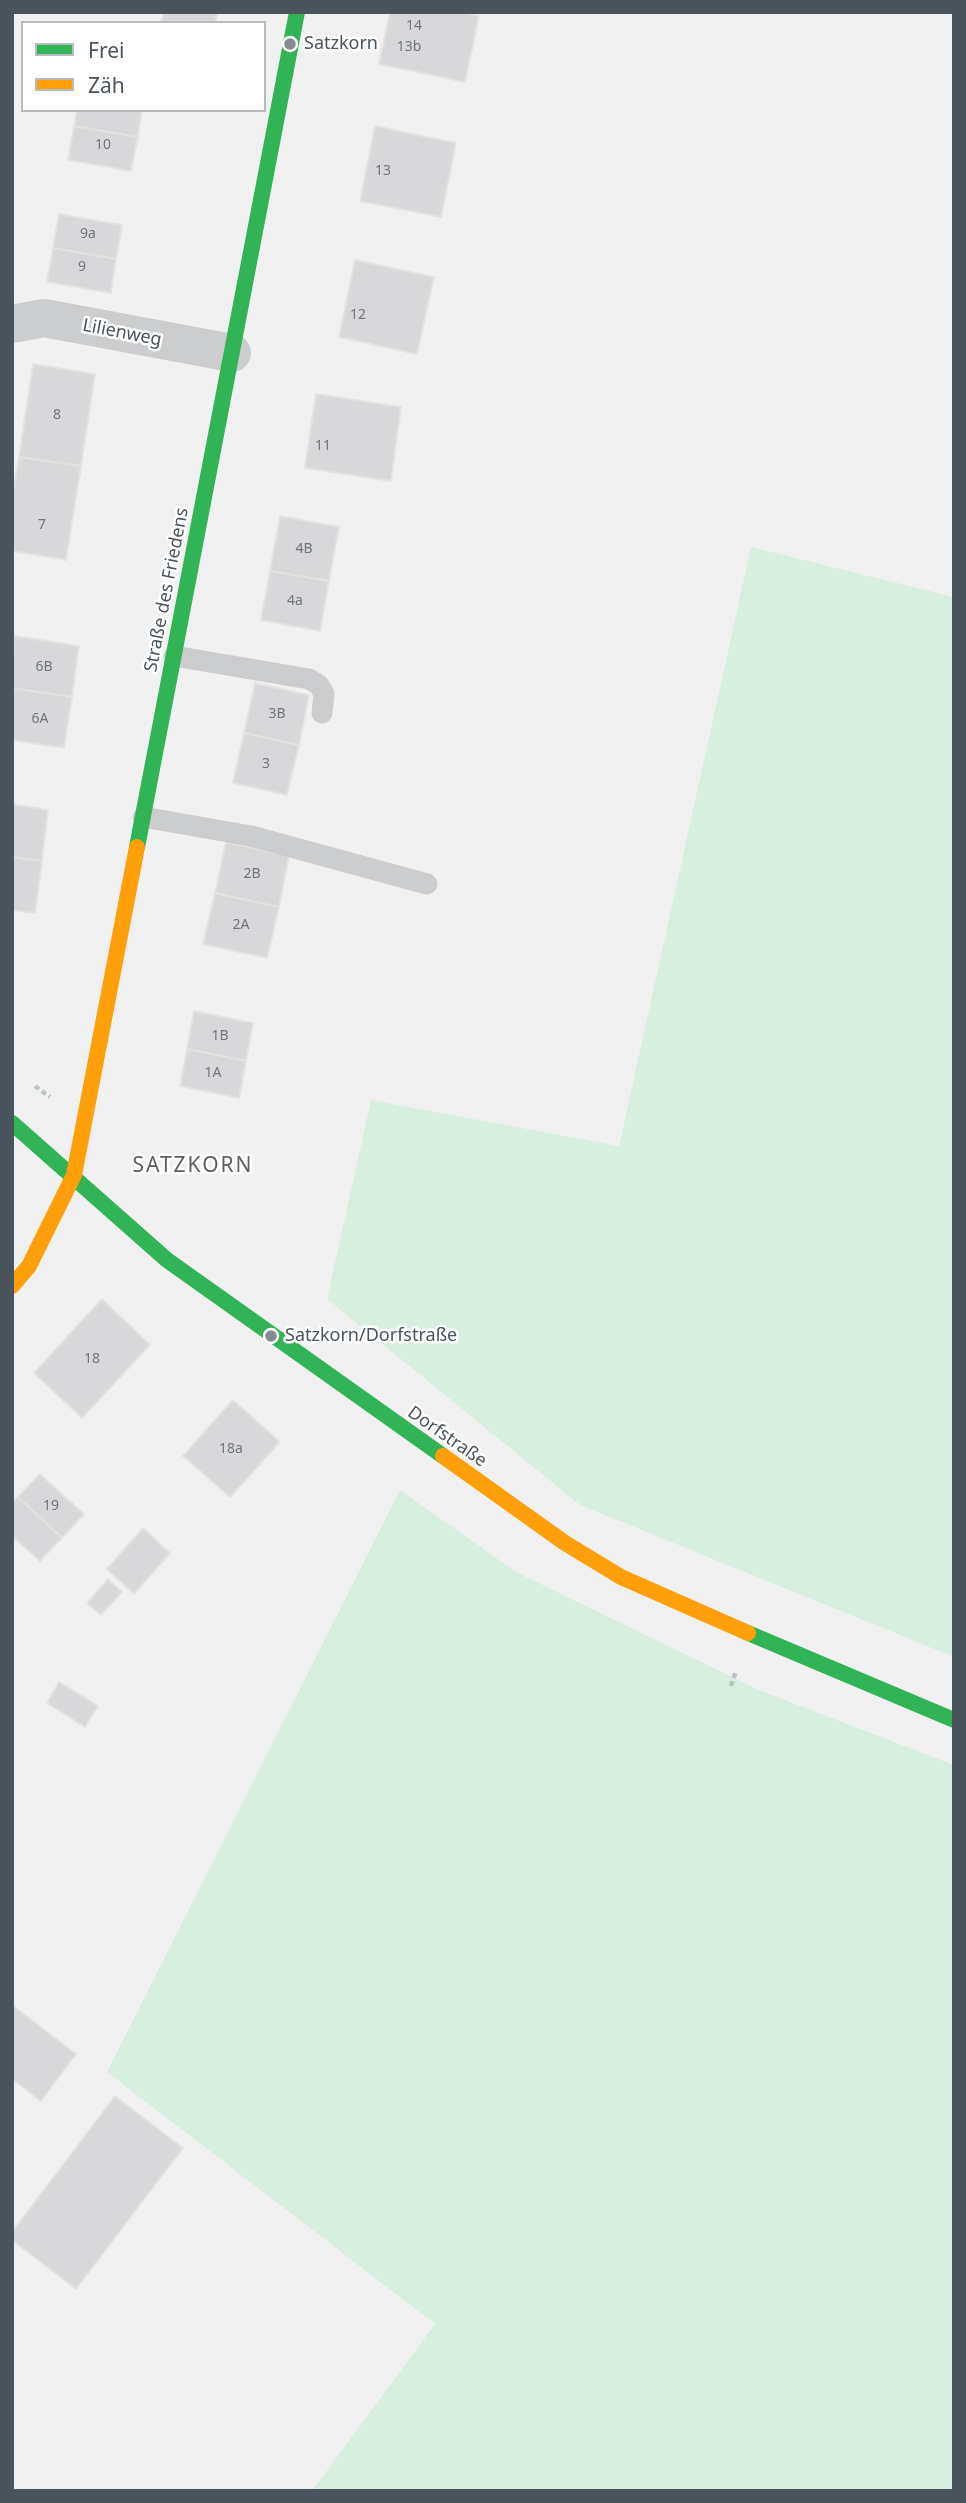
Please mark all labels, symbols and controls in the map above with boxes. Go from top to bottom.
house number: 14 [406,18,422,34]
legend [21,21,266,112]
place label: Satzkorn [304,33,378,55]
text: Frei [88,36,124,64]
marker: Satzkorn [282,36,298,52]
house number: 13b [397,39,421,55]
text: Zäh [88,71,125,99]
house number: 10 [95,137,111,153]
house number: 13 [375,163,391,179]
house number: 9a [80,226,96,242]
house number: 9 [78,259,86,275]
house number: 12 [350,307,366,323]
street label: Lilienweg [81,315,163,351]
house number: 8 [53,407,61,423]
house number: 11 [315,438,331,454]
street label: Straße des Friedens [140,506,194,674]
house number: 7 [38,517,46,533]
house number: 4B [295,541,313,557]
house number: 4a [287,593,303,609]
house number: 6B [35,659,53,675]
house number: 3B [268,706,286,722]
house number: 6A [32,711,48,727]
house number: 3 [262,756,270,772]
house number: 2B [243,866,261,882]
house number: 2A [233,917,249,933]
house number: 1B [211,1028,229,1044]
house number: 1A [205,1065,221,1081]
district label: SATZKORN [133,1153,253,1179]
place label: Satzkorn/Dorfstraße [285,1325,457,1347]
marker: Satzkorn/Dorfstraße [263,1328,279,1344]
house number: 18 [84,1351,100,1367]
street label: Dorfstraße [403,1402,491,1472]
house number: 18a [219,1441,243,1457]
house number: 19 [43,1498,59,1514]

